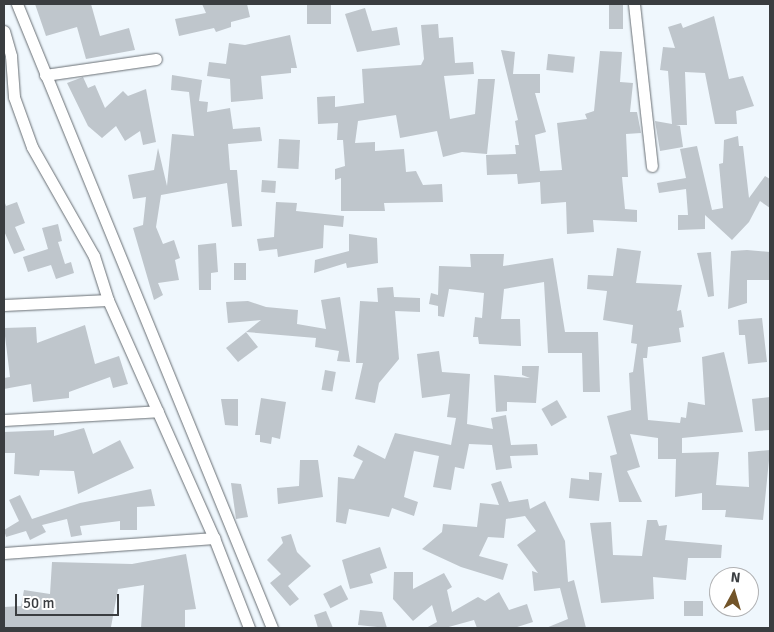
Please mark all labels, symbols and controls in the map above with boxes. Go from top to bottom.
north arrow [709,567,759,617]
text: N [730,569,741,587]
scale bar [18,584,121,616]
text: 50 m [23,594,54,612]

